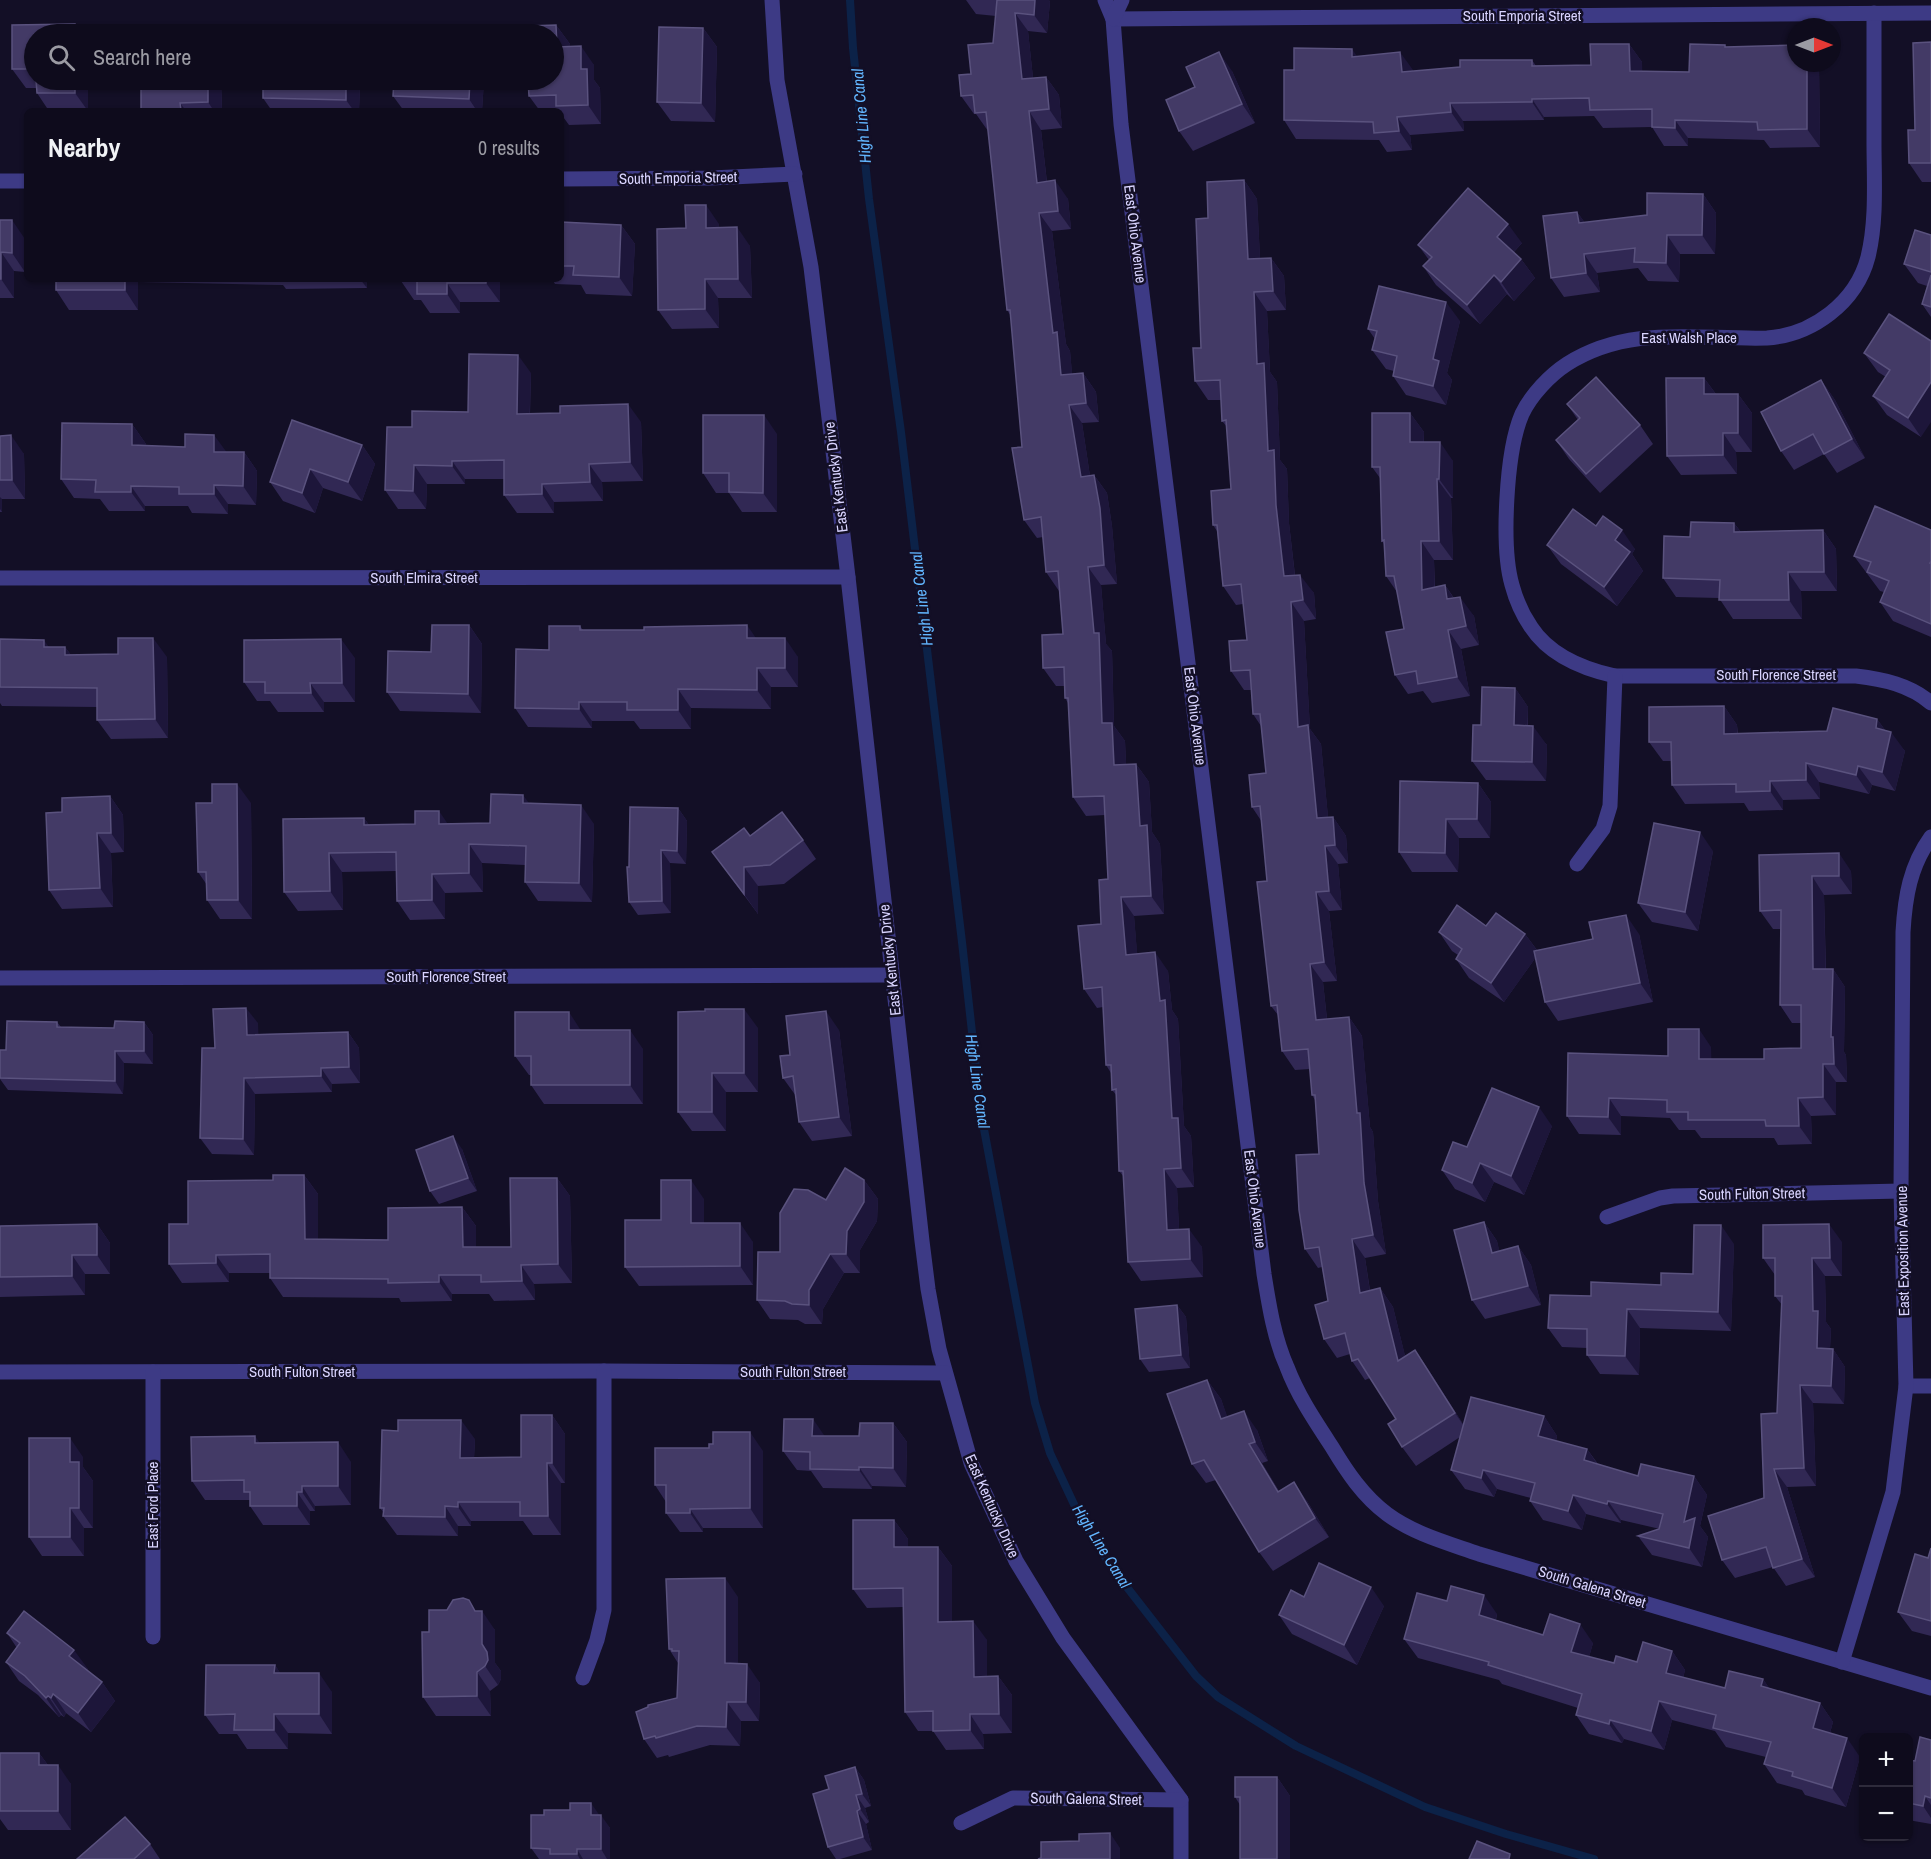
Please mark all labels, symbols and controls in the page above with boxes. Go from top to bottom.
street label: South Emporia Street [1463,5,1582,26]
north arrow [1787,18,1841,72]
search box [24,24,564,90]
icon: search [45,41,78,74]
text: Search here [93,42,191,72]
water label: High Line Canal [846,67,876,164]
text: Nearby [48,130,120,165]
text: 0 results [478,134,540,161]
street label: South Emporia Street [619,166,738,189]
street label: East Ohio Avenue [1119,184,1152,284]
street label: East Walsh Place [1641,327,1737,348]
street label: East Kentucky Drive [818,420,853,534]
water label: High Line Canal [904,550,938,647]
street label: South Elmira Street [370,567,478,588]
street label: South Florence Street [1716,664,1836,685]
street label: East Ohio Avenue [1179,666,1212,766]
street label: East Kentucky Drive [873,903,906,1017]
street label: South Florence Street [386,966,506,987]
water label: High Line Canal [961,1033,996,1131]
street label: East Ohio Avenue [1239,1149,1272,1249]
street label: South Fulton Street [1699,1182,1806,1205]
street label: East Exposition Avenue [1891,1185,1914,1316]
street label: South Fulton Street [249,1361,356,1382]
street label: South Fulton Street [740,1361,847,1382]
street label: East Kentucky Drive [960,1451,1025,1561]
street label: East Ford Place [142,1461,163,1548]
water label: High Line Canal [1068,1500,1137,1593]
street label: South Galena Street [1536,1560,1649,1613]
map controls [1859,1733,1913,1841]
button: + [1859,1733,1913,1787]
street label: South Galena Street [1030,1787,1142,1810]
button: − [1859,1787,1913,1841]

